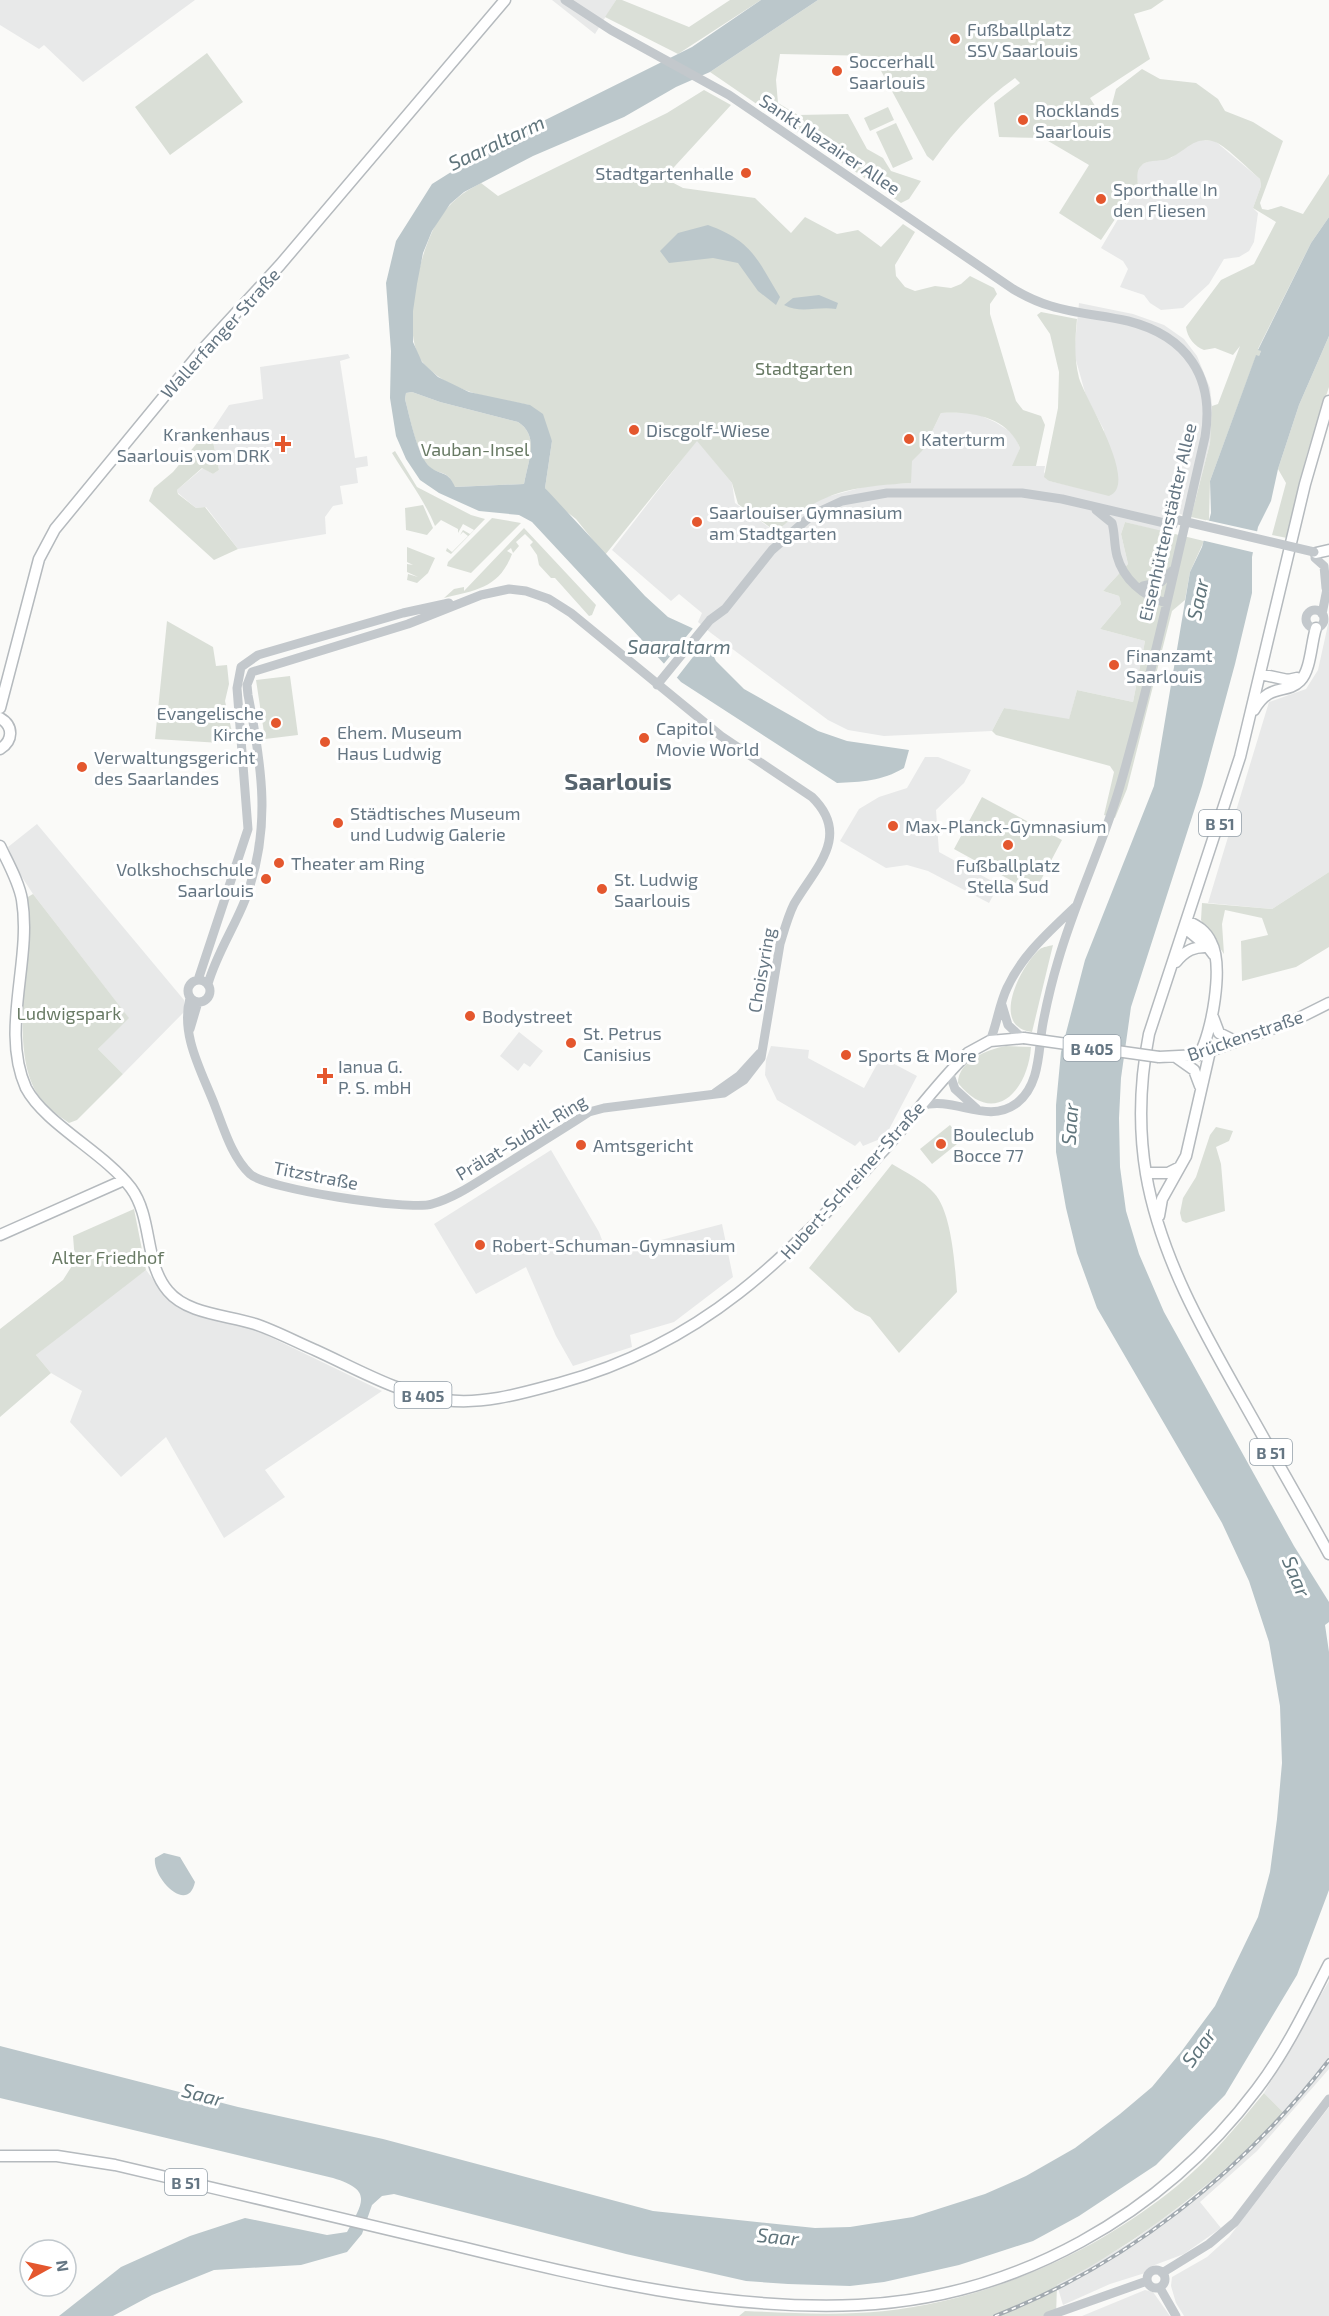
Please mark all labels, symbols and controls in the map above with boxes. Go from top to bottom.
place label: Fußballplatz SSV Saarlouis [967,18,1078,61]
marker: Fußballplatz SSV Saarlouis [948,32,962,46]
place label: Soccerhall Saarlouis [849,50,935,93]
marker: Soccerhall Saarlouis [830,64,844,78]
street label: Sankt Nazairer Allee [756,89,904,199]
place label: Rocklands Saarlouis [1035,99,1119,142]
water label: Saaraltarm [444,109,548,175]
marker: Rocklands Saarlouis [1016,113,1030,127]
place label: Stadtgartenhalle [595,162,734,184]
marker: Stadtgartenhalle [739,166,753,180]
place label: Sporthalle In den Fliesen [1113,178,1218,221]
marker: Sporthalle In den Fliesen [1094,192,1108,206]
street label: Wallerfanger Straße [156,263,284,403]
park label: Stadtgarten [755,357,853,379]
place label: Discgolf-Wiese [646,419,770,441]
street label: Eisenhüttenstädter Allee [1133,421,1201,623]
place label: Krankenhaus Saarlouis vom DRK [117,423,270,466]
marker: Discgolf-Wiese [627,423,641,437]
place label: Katerturm [921,428,1005,450]
marker: Katerturm [902,432,916,446]
marker: Krankenhaus Saarlouis vom DRK [274,435,292,453]
park label: Vauban-Insel [421,438,530,460]
place label: Saarlouiser Gymnasium am Stadtgarten [709,501,903,544]
marker: Saarlouiser Gymnasium am Stadtgarten [690,515,704,529]
water label: Saar [1181,575,1213,622]
water label: Saaraltarm [627,634,731,658]
place label: Finanzamt Saarlouis [1126,644,1213,687]
marker: Finanzamt Saarlouis [1107,658,1121,672]
place label: Evangelische Kirche [157,702,264,745]
marker: Evangelische Kirche [269,716,283,730]
place label: Capitol Movie World [656,717,759,760]
place label: Ehem. Museum Haus Ludwig [337,721,462,764]
marker: Capitol Movie World [637,731,651,745]
marker: Ehem. Museum Haus Ludwig [318,735,332,749]
place label: Verwaltungsgericht des Saarlandes [94,746,255,789]
marker: Verwaltungsgericht des Saarlandes [75,760,89,774]
district label: Saarlouis [564,766,672,795]
place label: Städtisches Museum und Ludwig Galerie [350,802,520,845]
road number: B 51 [1199,810,1241,836]
place label: Max-Planck-Gymnasium [905,815,1106,837]
marker: Städtisches Museum und Ludwig Galerie [331,816,345,830]
marker: Max-Planck-Gymnasium [886,819,900,833]
marker: Fußballplatz Stella Sud [1001,838,1015,852]
place label: Theater am Ring [291,852,425,874]
place label: Fußballplatz Stella Sud [956,854,1060,897]
marker: Theater am Ring [272,856,286,870]
place label: Volkshochschule Saarlouis [116,858,254,901]
place label: St. Ludwig Saarlouis [614,868,698,911]
marker: Volkshochschule Saarlouis [259,872,273,886]
marker: St. Ludwig Saarlouis [595,882,609,896]
street label: Choisyring [743,926,779,1014]
park label: Ludwigspark [16,1002,122,1024]
place label: Bodystreet [482,1005,573,1027]
street label: Brückenstraße [1184,1005,1306,1065]
marker: Bodystreet [463,1009,477,1023]
place label: St. Petrus Canisius [583,1022,662,1065]
road number: B 405 [1064,1035,1120,1061]
marker: St. Petrus Canisius [564,1036,578,1050]
place label: Sports & More [858,1044,977,1066]
marker: Sports & More [839,1048,853,1062]
place label: Ianua G. P. S. mbH [338,1055,412,1098]
marker: Ianua G. P. S. mbH [316,1067,334,1085]
street label: Prälat-Subtil-Ring [452,1089,590,1185]
street label: Hubert-Schreiner-Straße [775,1097,929,1263]
water label: Saar [1056,1101,1083,1146]
place label: Bouleclub Bocce 77 [953,1123,1034,1166]
place label: Amtsgericht [593,1134,694,1156]
marker: Bouleclub Bocce 77 [934,1137,948,1151]
marker: Amtsgericht [574,1138,588,1152]
street label: Titzstraße [272,1156,360,1194]
place label: Robert-Schuman-Gymnasium [492,1234,735,1256]
marker: Robert-Schuman-Gymnasium [473,1238,487,1252]
park label: Alter Friedhof [52,1246,165,1268]
road number: B 405 [394,1382,452,1408]
road number: B 51 [1250,1439,1292,1465]
water label: Saar [1278,1552,1317,1601]
water label: Saar [1176,2022,1221,2071]
water label: Saar [180,2077,227,2111]
road number: B 51 [165,2169,207,2195]
water label: Saar [756,2222,801,2250]
north arrow [18,2238,78,2298]
text: N [53,2259,74,2273]

